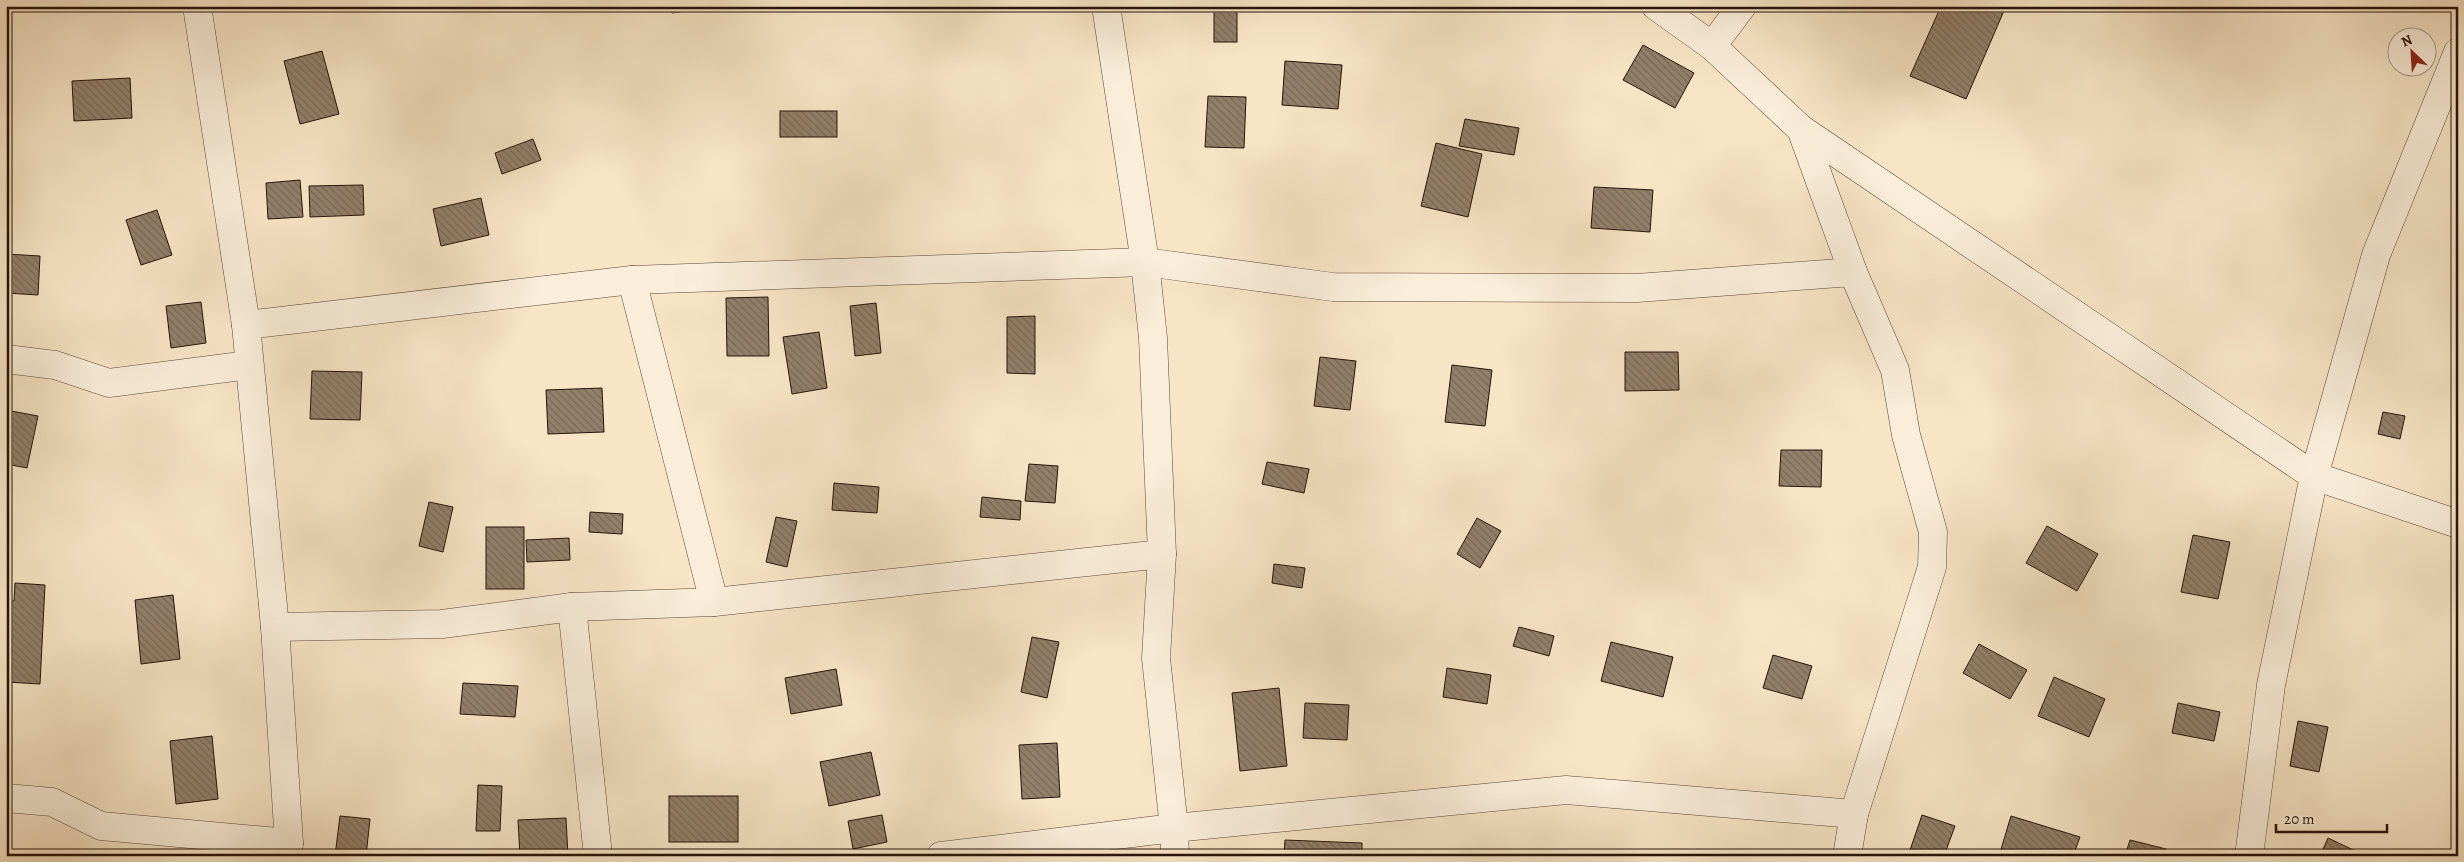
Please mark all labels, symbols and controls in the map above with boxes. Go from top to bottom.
north arrow [2386,28,2436,78]
text: N [2398,30,2415,51]
scale bar [2276,802,2388,834]
text: 20 m [2284,809,2315,829]

